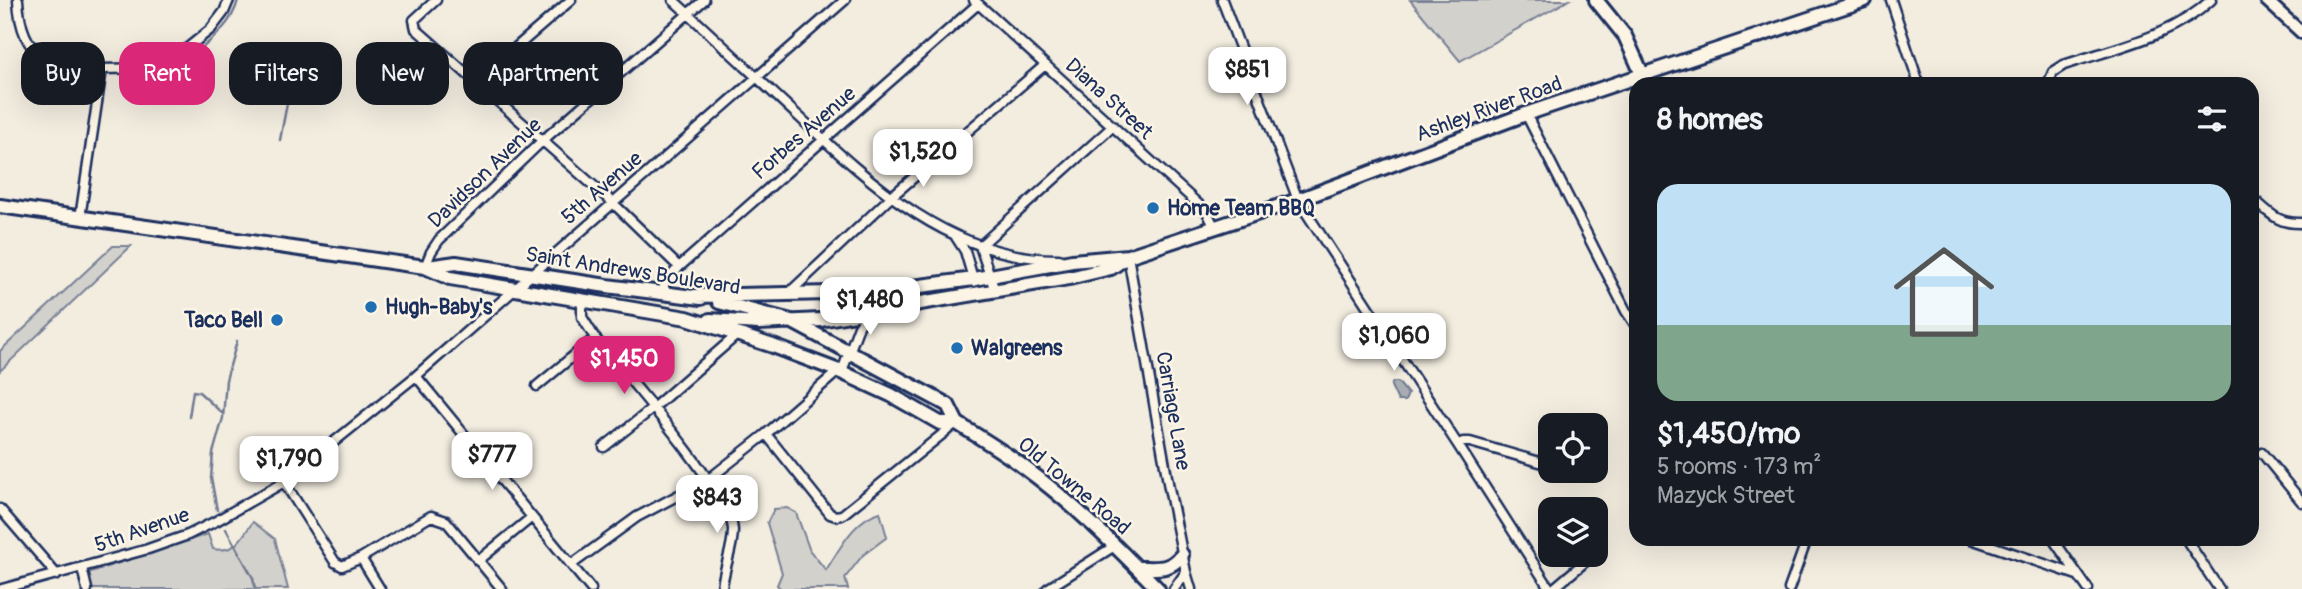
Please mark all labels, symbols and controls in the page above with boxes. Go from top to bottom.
chip: Buy [21,42,105,105]
chip: Rent [119,42,215,105]
chip: Filters [229,42,342,105]
chip: New [356,42,449,105]
chip: Apartment [463,42,623,105]
pin: $851 [1206,48,1288,107]
street label: Diana Street [1059,52,1159,146]
text: $851 [1224,55,1270,84]
street label: Ashley River Road [1412,70,1566,148]
street label: Forbes Avenue [746,80,862,186]
icon: filters [2193,100,2231,138]
text: 8 homes [1657,101,1763,138]
street label: Davidson Avenue [422,111,548,234]
pin: $1,520 [866,130,980,189]
text: $1,520 [889,137,957,166]
street label: 5th Avenue [556,145,649,231]
place label: Home Team BBQ [1167,195,1315,222]
marker: Home Team BBQ [1145,200,1161,216]
icon: home [1881,229,2007,355]
street label: Saint Andrews Boulevard [524,241,742,301]
pin: $1,480 [813,278,927,337]
text: $1,480 [836,285,904,314]
place label: Hugh-Baby's [385,294,493,321]
marker: Hugh-Baby's [363,299,379,315]
place label: Taco Bell [183,307,263,334]
marker: Taco Bell [269,312,285,328]
pin: $1,060 [1337,314,1451,373]
text: $1,060 [1358,321,1430,350]
place label: Walgreens [971,335,1063,362]
pin: $1,450 [567,336,681,396]
marker: Walgreens [949,340,965,356]
text: $1,450 [590,344,658,373]
street label: Carriage Lane [1149,350,1197,473]
map controls [1538,413,1608,567]
button: locate [1538,413,1608,483]
text: $1,450/mo [1657,415,1800,452]
street label: Old Towne Road [1012,431,1136,541]
pin: $777 [451,433,533,492]
pin: $1,790 [232,436,346,496]
text: $777 [468,440,516,469]
text: $1,790 [255,444,323,473]
text: 5 rooms · 173 m² [1657,452,1821,481]
pin: $843 [676,476,758,535]
text: Mazyck Street [1657,481,1795,510]
text: $843 [692,483,742,512]
button: layers [1538,497,1608,567]
street label: 5th Avenue [91,501,194,559]

